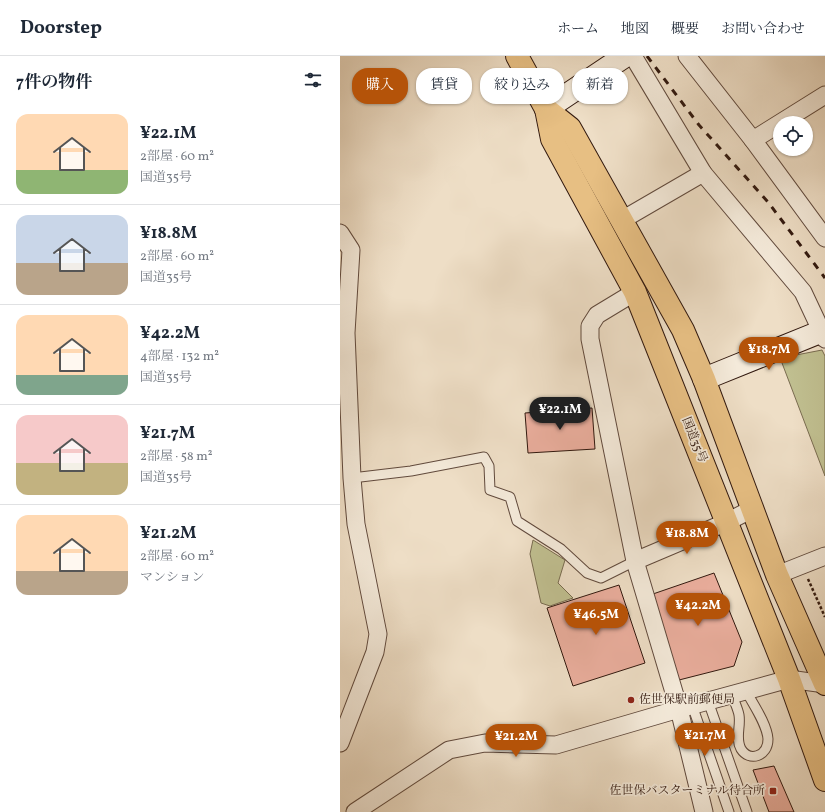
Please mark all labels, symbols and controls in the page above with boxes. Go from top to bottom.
text: Doorstep [20,15,102,41]
text: ホーム [557,20,599,39]
text: 地図 [621,20,649,39]
text: 概要 [671,20,699,39]
text: お問い合わせ [721,20,805,39]
chip: 購入 [352,68,408,104]
chip: 賃貸 [416,68,472,104]
chip: 絞り込み [480,68,564,104]
chip: 新着 [572,68,628,104]
icon: filters [302,69,324,91]
text: 7件の物件 [16,71,92,94]
map controls [773,116,813,156]
button: locate [773,116,813,156]
text: ¥22.1M [140,122,197,145]
icon: home [48,130,96,178]
text: 2部屋 · 60 m² [140,148,214,166]
text: 国道35号 [140,169,192,187]
text: ¥18.8M [140,222,197,245]
icon: home [48,231,96,279]
text: 2部屋 · 60 m² [140,248,214,266]
text: 国道35号 [140,269,192,287]
text: ¥42.2M [140,322,200,345]
icon: home [48,331,96,379]
pin: ¥18.7M [736,337,802,371]
text: ¥18.7M [748,341,790,359]
text: 4部屋 · 132 m² [140,348,219,366]
text: 国道35号 [140,369,192,387]
pin: ¥22.1M [527,397,593,431]
text: ¥22.1M [538,401,582,419]
street label: 国道35号 [678,415,710,465]
text: ¥21.7M [140,422,195,445]
icon: home [48,431,96,479]
text: 2部屋 · 58 m² [140,448,213,466]
text: 国道35号 [140,469,192,487]
pin: ¥18.8M [654,521,720,555]
text: ¥21.2M [140,522,197,545]
text: ¥18.8M [665,525,709,543]
icon: home [48,531,96,579]
text: 2部屋 · 60 m² [140,548,214,566]
text: マンション [140,569,204,587]
pin: ¥42.2M [665,593,731,627]
text: ¥42.2M [675,597,721,615]
pin: ¥46.5M [563,602,629,636]
text: ¥46.5M [573,606,619,624]
place label: 佐世保駅前郵便局 [639,692,735,708]
marker: 佐世保駅前郵便局 [626,695,636,705]
pin: ¥21.7M [672,723,738,757]
pin: ¥21.2M [483,724,549,758]
text: ¥21.7M [684,727,726,745]
text: ¥21.2M [494,728,538,746]
place label: 佐世保バスターミナル待合所 [610,783,765,799]
marker: 佐世保バスターミナル待合所 [768,786,778,796]

